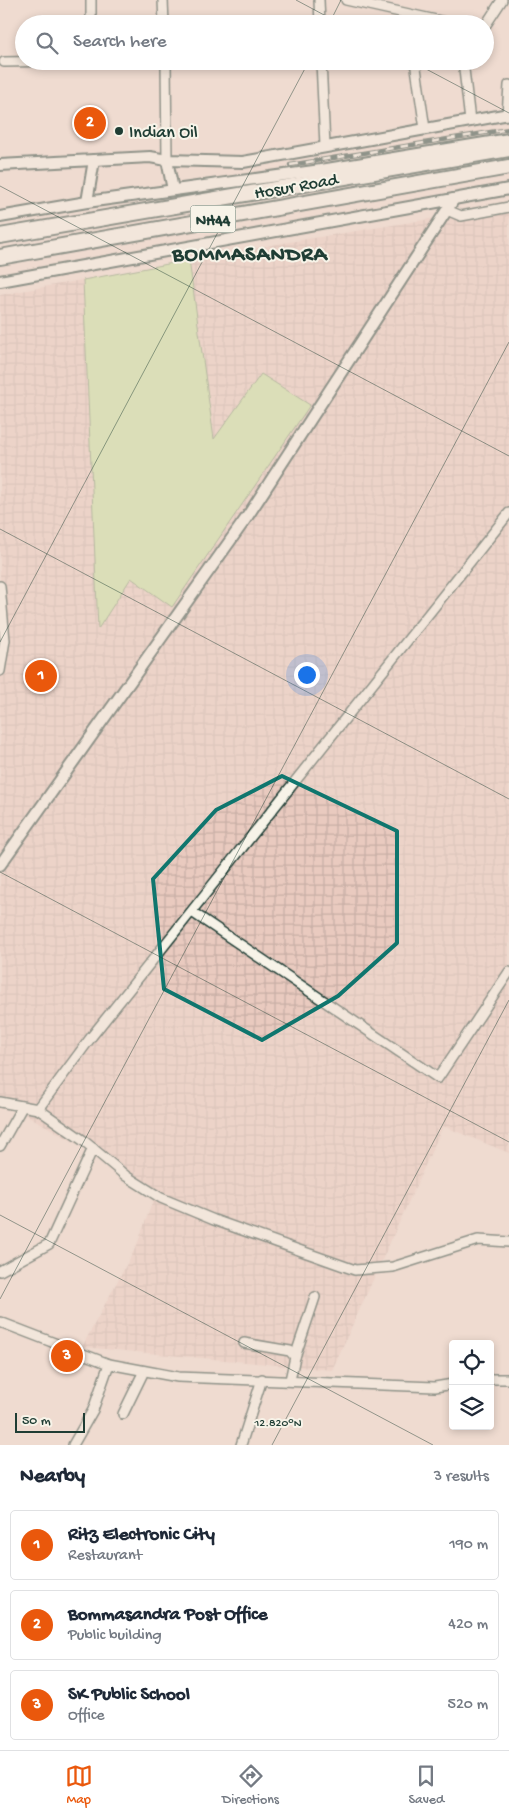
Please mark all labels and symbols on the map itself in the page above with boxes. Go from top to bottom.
pin: 2 [74,104,106,142]
place label: Indian Oil [129,123,198,144]
marker: Indian Oil [113,125,125,137]
street label: Hosur Road [253,170,341,205]
road number: NH44 [190,205,236,232]
district label: BOMMASANDRA [171,243,329,269]
pin: 1 [25,657,57,695]
your location [294,662,320,688]
pin: 3 [51,1337,83,1375]
scale bar [15,1410,85,1433]
text: 12.820°N [253,1417,302,1431]

